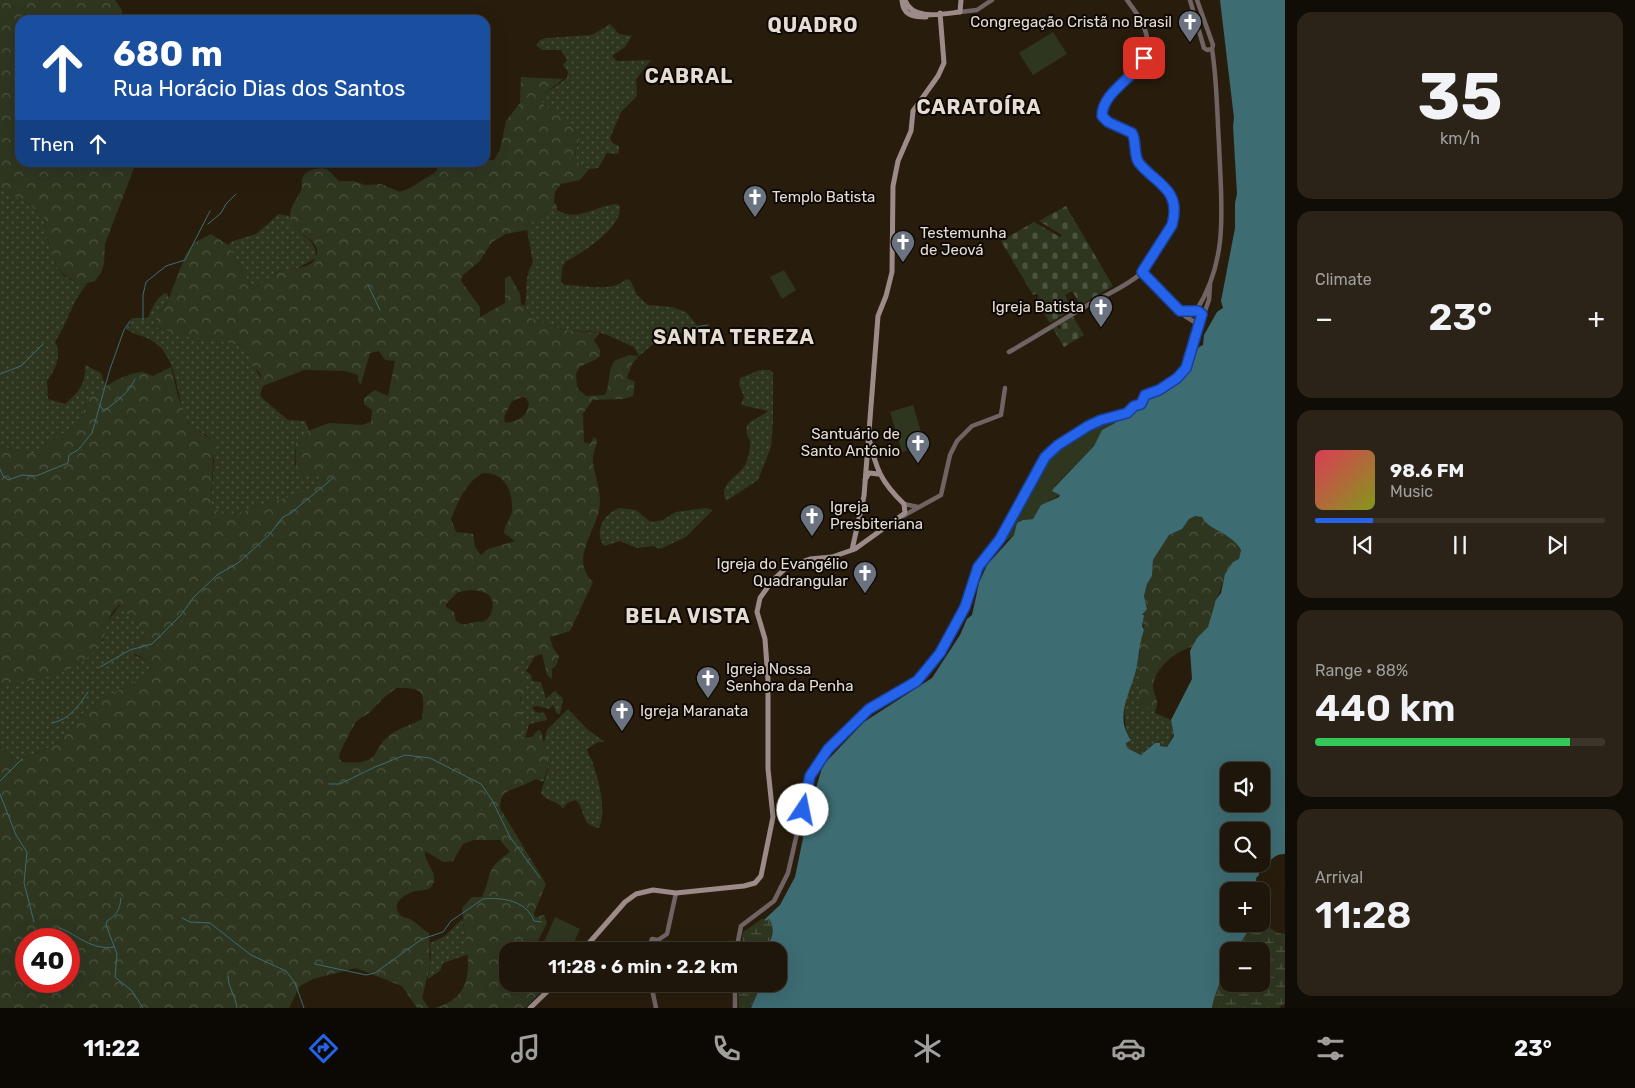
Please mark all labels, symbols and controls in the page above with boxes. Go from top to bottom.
church icon: Congregação Cristã no Brasil [1177,9,1203,43]
district label: QUADRO [767,13,859,37]
place label: Congregação Cristã no Brasil [970,13,1172,31]
text: 680 m [113,33,223,75]
icon: ahead [30,35,95,100]
pin [1123,37,1165,79]
icon: arrive [1130,44,1158,72]
text: 35 [1418,58,1502,135]
district label: CABRAL [645,64,733,88]
text: Rua Horácio Dias dos Santos [113,75,405,102]
district label: CARATOÍRA [916,95,1042,119]
text: km/h [1440,129,1480,148]
icon: ahead [84,130,112,158]
text: Then [30,133,74,156]
church icon: Templo Batista [742,184,768,218]
place label: Templo Batista [772,188,875,206]
place label: Testemunha de Jeová [920,224,1006,259]
church icon: Testemunha de Jeová [890,229,916,263]
text: Climate [1315,270,1372,289]
church icon: Igreja Batista [1088,294,1114,328]
text: 23° [1428,294,1492,340]
place label: Igreja Batista [992,298,1084,316]
text: − [1315,302,1333,335]
text: + [1588,302,1605,335]
district label: SANTA TEREZA [653,325,815,349]
place label: Santuário de Santo Antônio [801,425,900,460]
church icon: Santuário de Santo Antônio [905,430,931,464]
text: 98.6 FM [1390,459,1464,482]
text: Music [1390,482,1433,501]
place label: Igreja Presbiteriana [830,498,923,533]
church icon: Igreja Presbiteriana [799,503,825,537]
icon: previous [1349,531,1377,559]
icon: pause [1446,531,1474,559]
icon: next [1543,531,1571,559]
place label: Igreja do Evangélio Quadrangular [717,555,848,590]
church icon: Igreja do Evangélio Quadrangular [852,560,878,594]
district label: BELA VISTA [625,604,751,628]
place label: Igreja Nossa Senhora da Penha [726,660,853,695]
text: Range · 88% [1315,661,1408,680]
church icon: Igreja Nossa Senhora da Penha [695,665,721,699]
text: 440 km [1315,685,1456,731]
church icon: Igreja Maranata [609,698,635,732]
place label: Igreja Maranata [640,702,748,720]
map controls [1220,762,1270,992]
button: sound [1220,762,1270,812]
position arrow [776,783,828,835]
button: search [1220,822,1270,872]
text: Arrival [1315,868,1363,887]
button: + [1220,882,1270,932]
text: 11:28 [1315,892,1412,938]
speed limit sign: 40 [15,928,80,993]
button: − [1220,942,1270,992]
text: 11:28 · 6 min · 2.2 km [548,955,738,978]
icon: directions [306,1031,341,1066]
icon: music [508,1031,543,1066]
icon: phone [709,1031,744,1066]
icon: climate [910,1031,945,1066]
icon: car [1111,1031,1146,1066]
icon: filters [1313,1031,1348,1066]
text: 11:22 [83,1035,140,1062]
text: 23° [1514,1035,1552,1062]

